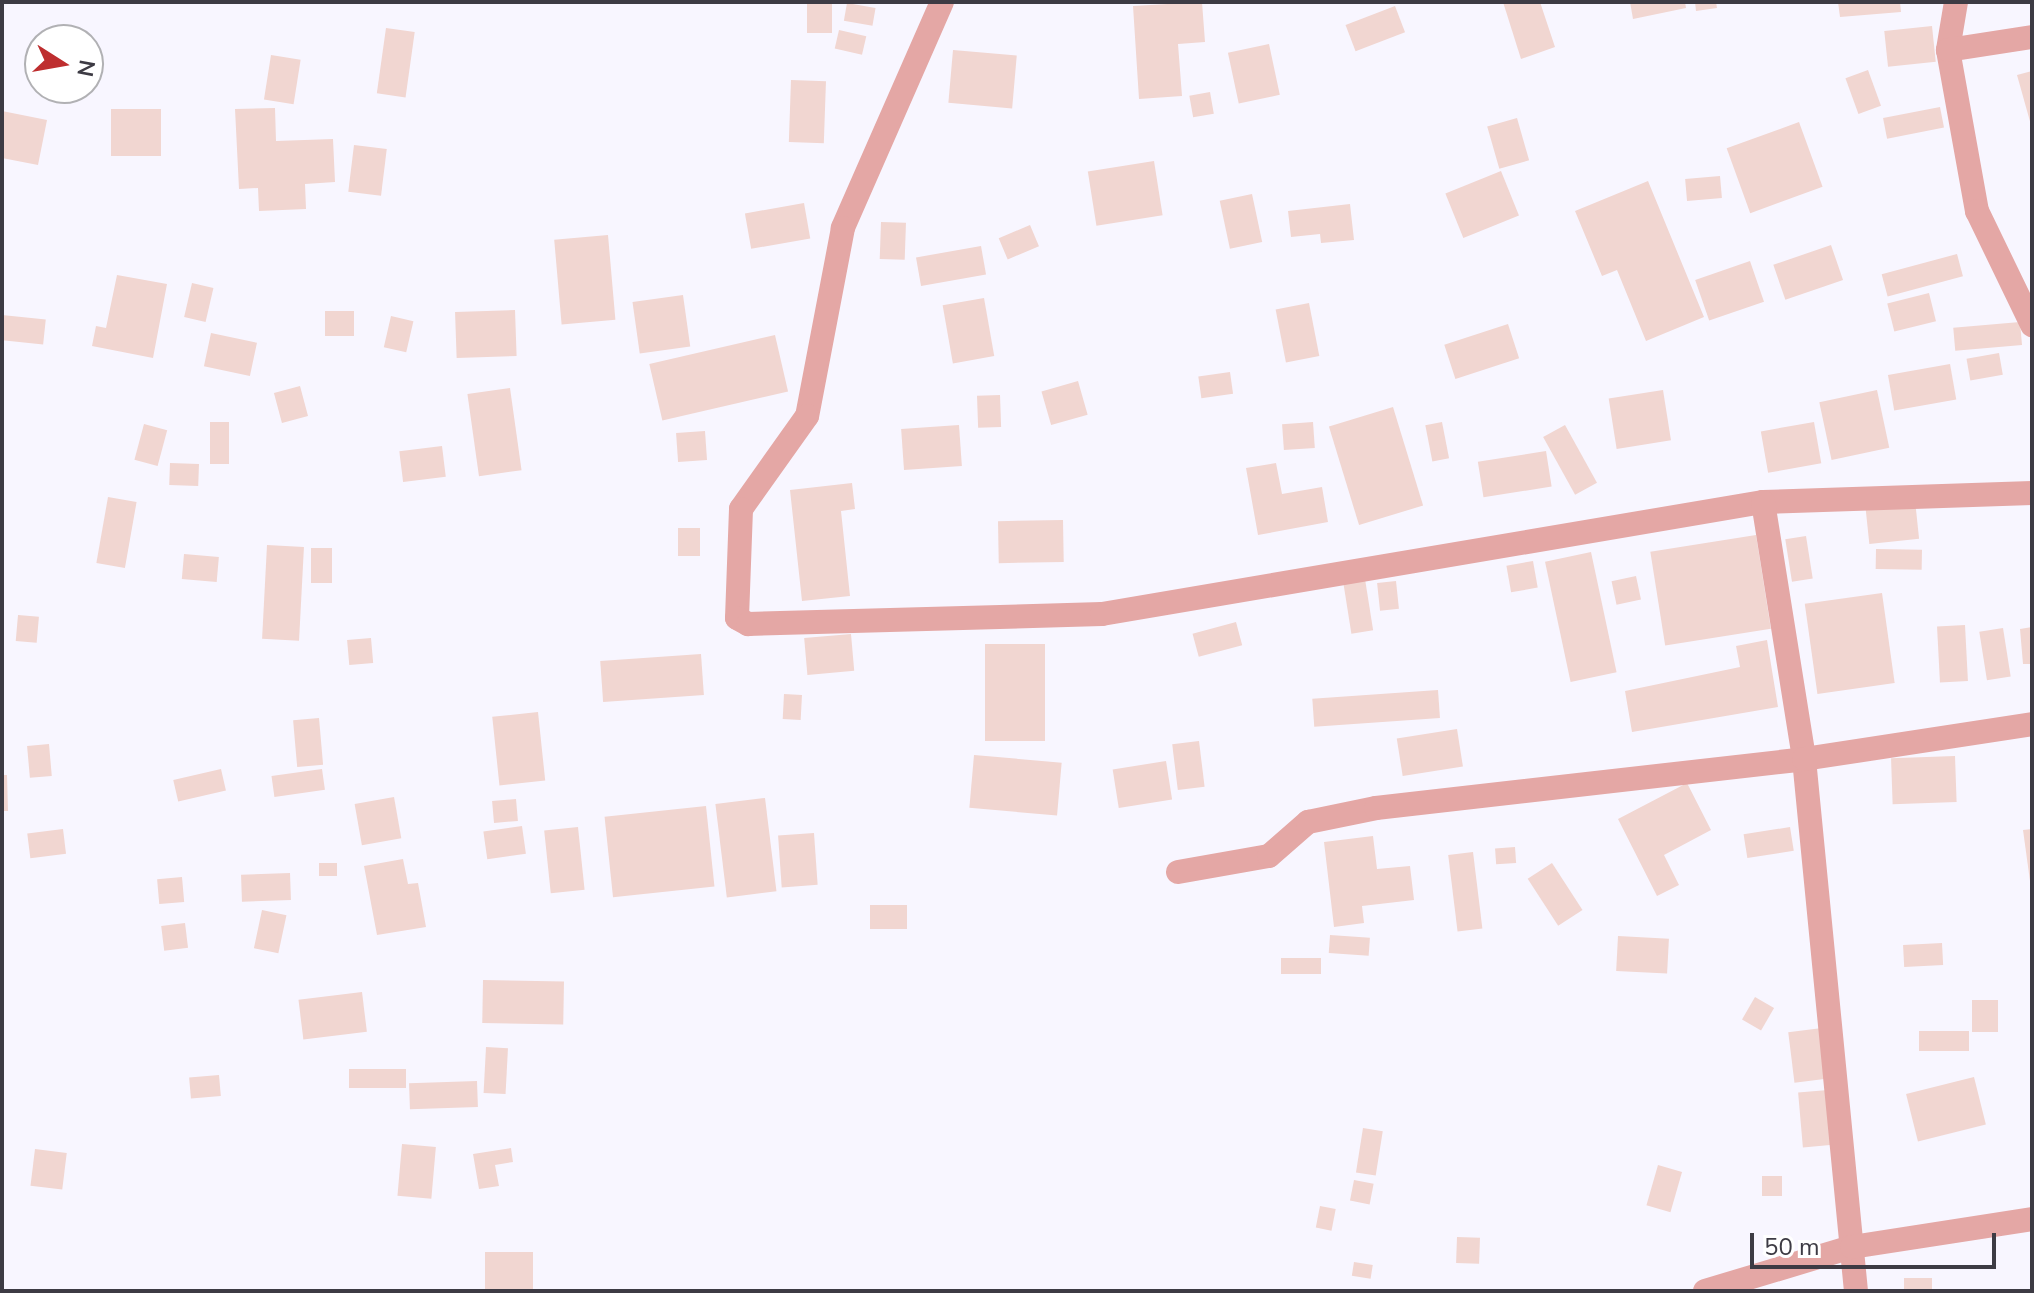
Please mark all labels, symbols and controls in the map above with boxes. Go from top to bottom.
north arrow [24,24,104,104]
text: N [69,57,102,79]
scale bar [1754,1217,2000,1267]
text: 50 m [1764,1231,1820,1263]

